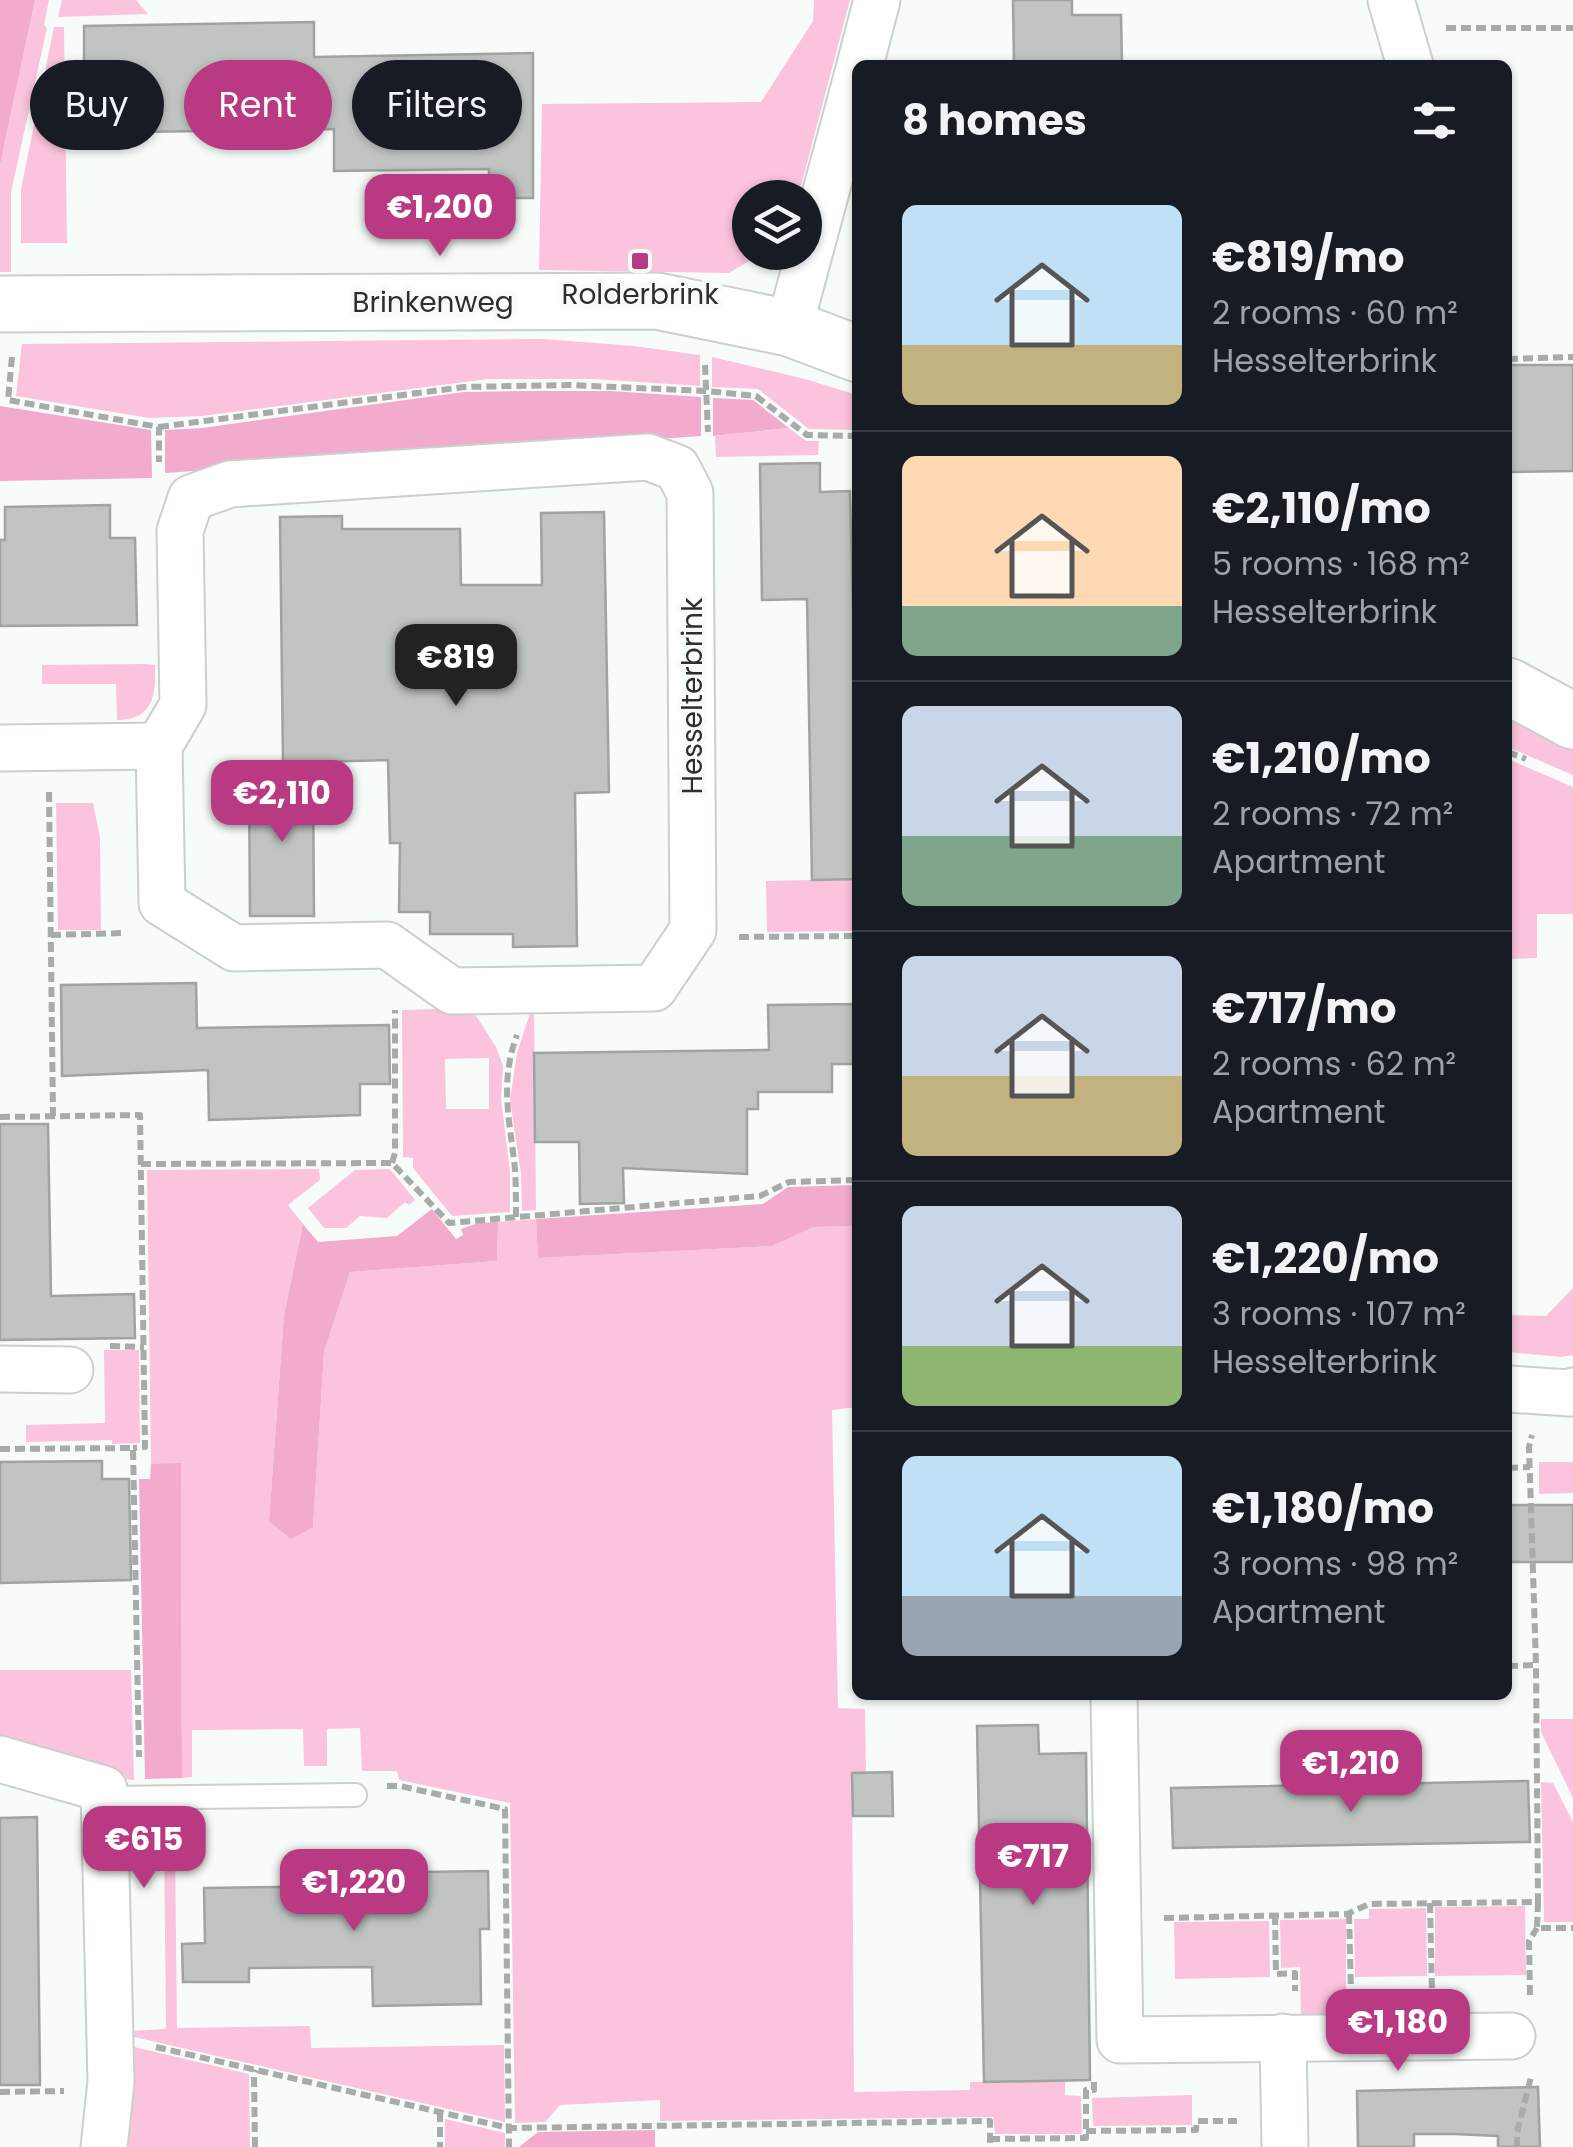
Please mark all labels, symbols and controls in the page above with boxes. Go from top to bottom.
chip: Buy [30,60,164,150]
chip: Rent [184,60,332,150]
chip: Filters [352,60,522,150]
text: 8 homes [902,91,1087,150]
icon: filters [1407,93,1462,148]
pin: €1,200 [359,174,521,259]
map controls [732,180,822,270]
button: layers [732,180,822,270]
text: €1,200 [387,184,493,229]
text: €819/mo [1212,228,1405,287]
icon: home [982,245,1102,365]
marker: Rolderbrink [629,250,651,272]
place label: Rolderbrink [561,275,719,314]
street label: Brinkenweg [352,283,514,322]
text: 2 rooms · 60 m² [1212,290,1458,335]
text: Hesselterbrink [1212,338,1437,383]
text: €2,110/mo [1212,479,1431,538]
icon: home [982,496,1102,616]
text: 5 rooms · 168 m² [1212,541,1470,586]
text: Hesselterbrink [1212,589,1437,634]
street label: Hesselterbrink [673,597,712,794]
pin: €819 [397,624,515,709]
text: €819 [417,634,495,679]
text: €1,210/mo [1212,729,1431,788]
icon: home [982,746,1102,866]
pin: €2,110 [201,760,363,845]
text: €2,110 [233,770,331,815]
text: 2 rooms · 72 m² [1212,791,1453,836]
text: Apartment [1212,839,1385,884]
text: €717/mo [1212,979,1396,1038]
icon: home [982,996,1102,1116]
text: 2 rooms · 62 m² [1212,1041,1456,1086]
text: Apartment [1212,1089,1385,1134]
text: €1,220/mo [1212,1229,1439,1288]
icon: home [982,1246,1102,1366]
text: 3 rooms · 107 m² [1212,1291,1466,1336]
text: Hesselterbrink [1212,1339,1437,1384]
text: €1,180/mo [1212,1479,1434,1538]
icon: home [982,1496,1102,1616]
text: 3 rooms · 98 m² [1212,1541,1458,1586]
text: Apartment [1212,1589,1385,1634]
pin: €1,210 [1270,1730,1432,1815]
text: €1,210 [1302,1740,1400,1785]
pin: €615 [85,1806,203,1891]
text: €615 [105,1816,183,1861]
pin: €717 [974,1823,1092,1908]
text: €717 [997,1833,1069,1878]
pin: €1,220 [273,1849,435,1934]
text: €1,220 [302,1859,406,1904]
pin: €1,180 [1317,1989,1479,2074]
text: €1,180 [1348,1999,1448,2044]

